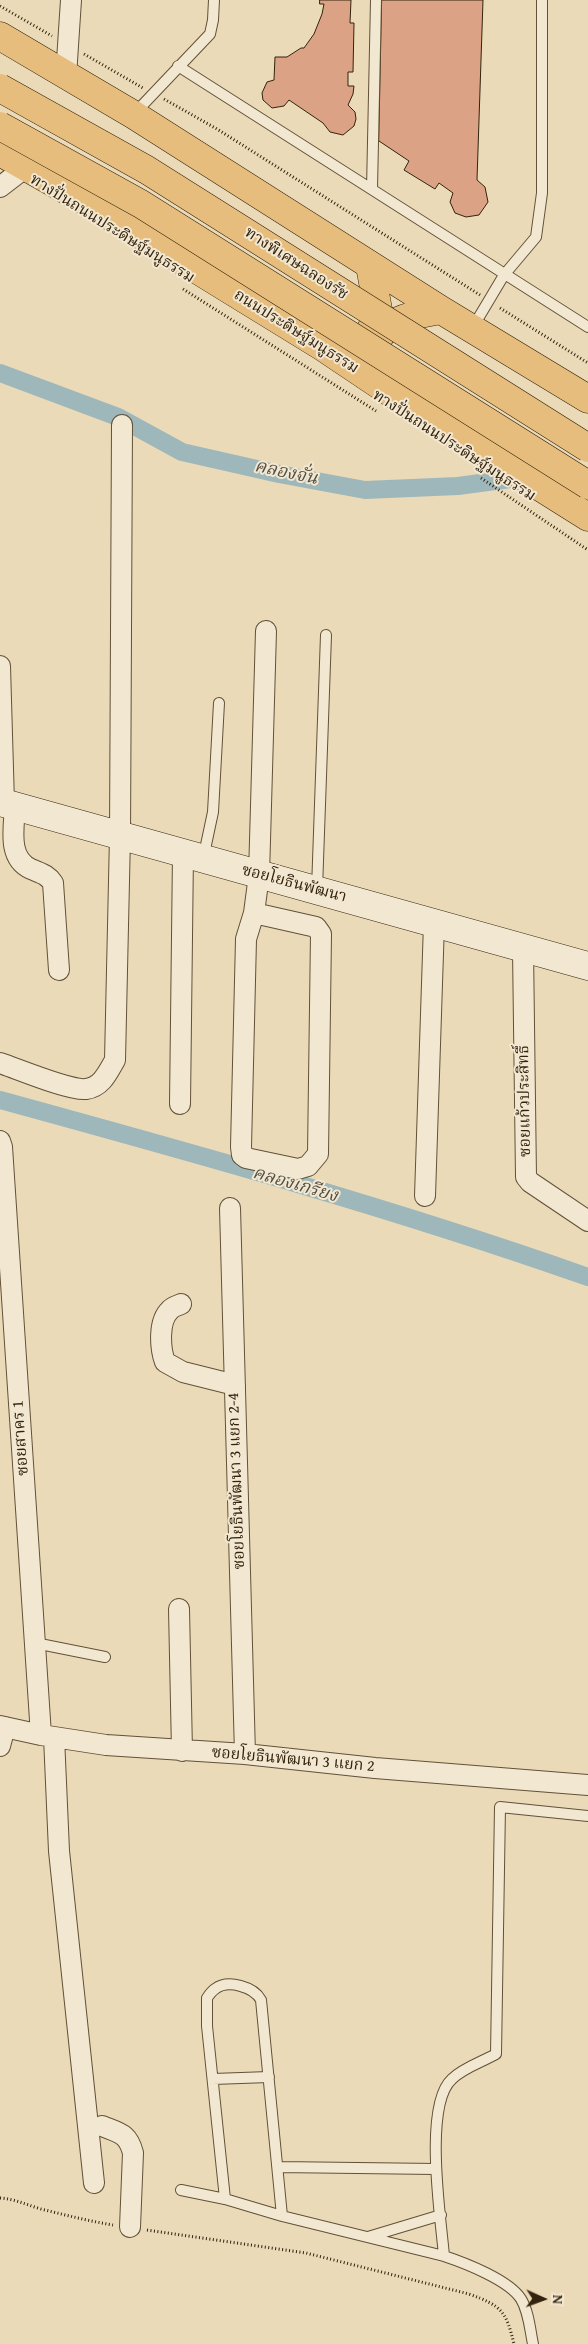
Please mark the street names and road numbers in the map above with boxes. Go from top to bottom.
street label: ทางปั่นถนนประดิษฐ์มนูธรรม [26,170,198,288]
street label: ทางพิเศษฉลองรัช [241,223,351,305]
street label: ถนนประดิษฐ์มนูธรรม [230,286,362,378]
street label: ทางปั่นถนนประดิษฐ์มนูธรรม [369,386,539,506]
street label: ซอยโยธินพัฒนา [239,861,349,907]
street label: ซอยแก้วประสิทธื์ [514,1045,536,1157]
street label: ซอยโยธินพัฒนา 3 แยก 2-4 [224,1392,250,1570]
street label: ซอยสาคร 1 [9,1400,33,1476]
street label: ซอยโยธินพัฒนา 3 แยก 2 [211,1743,375,1777]

